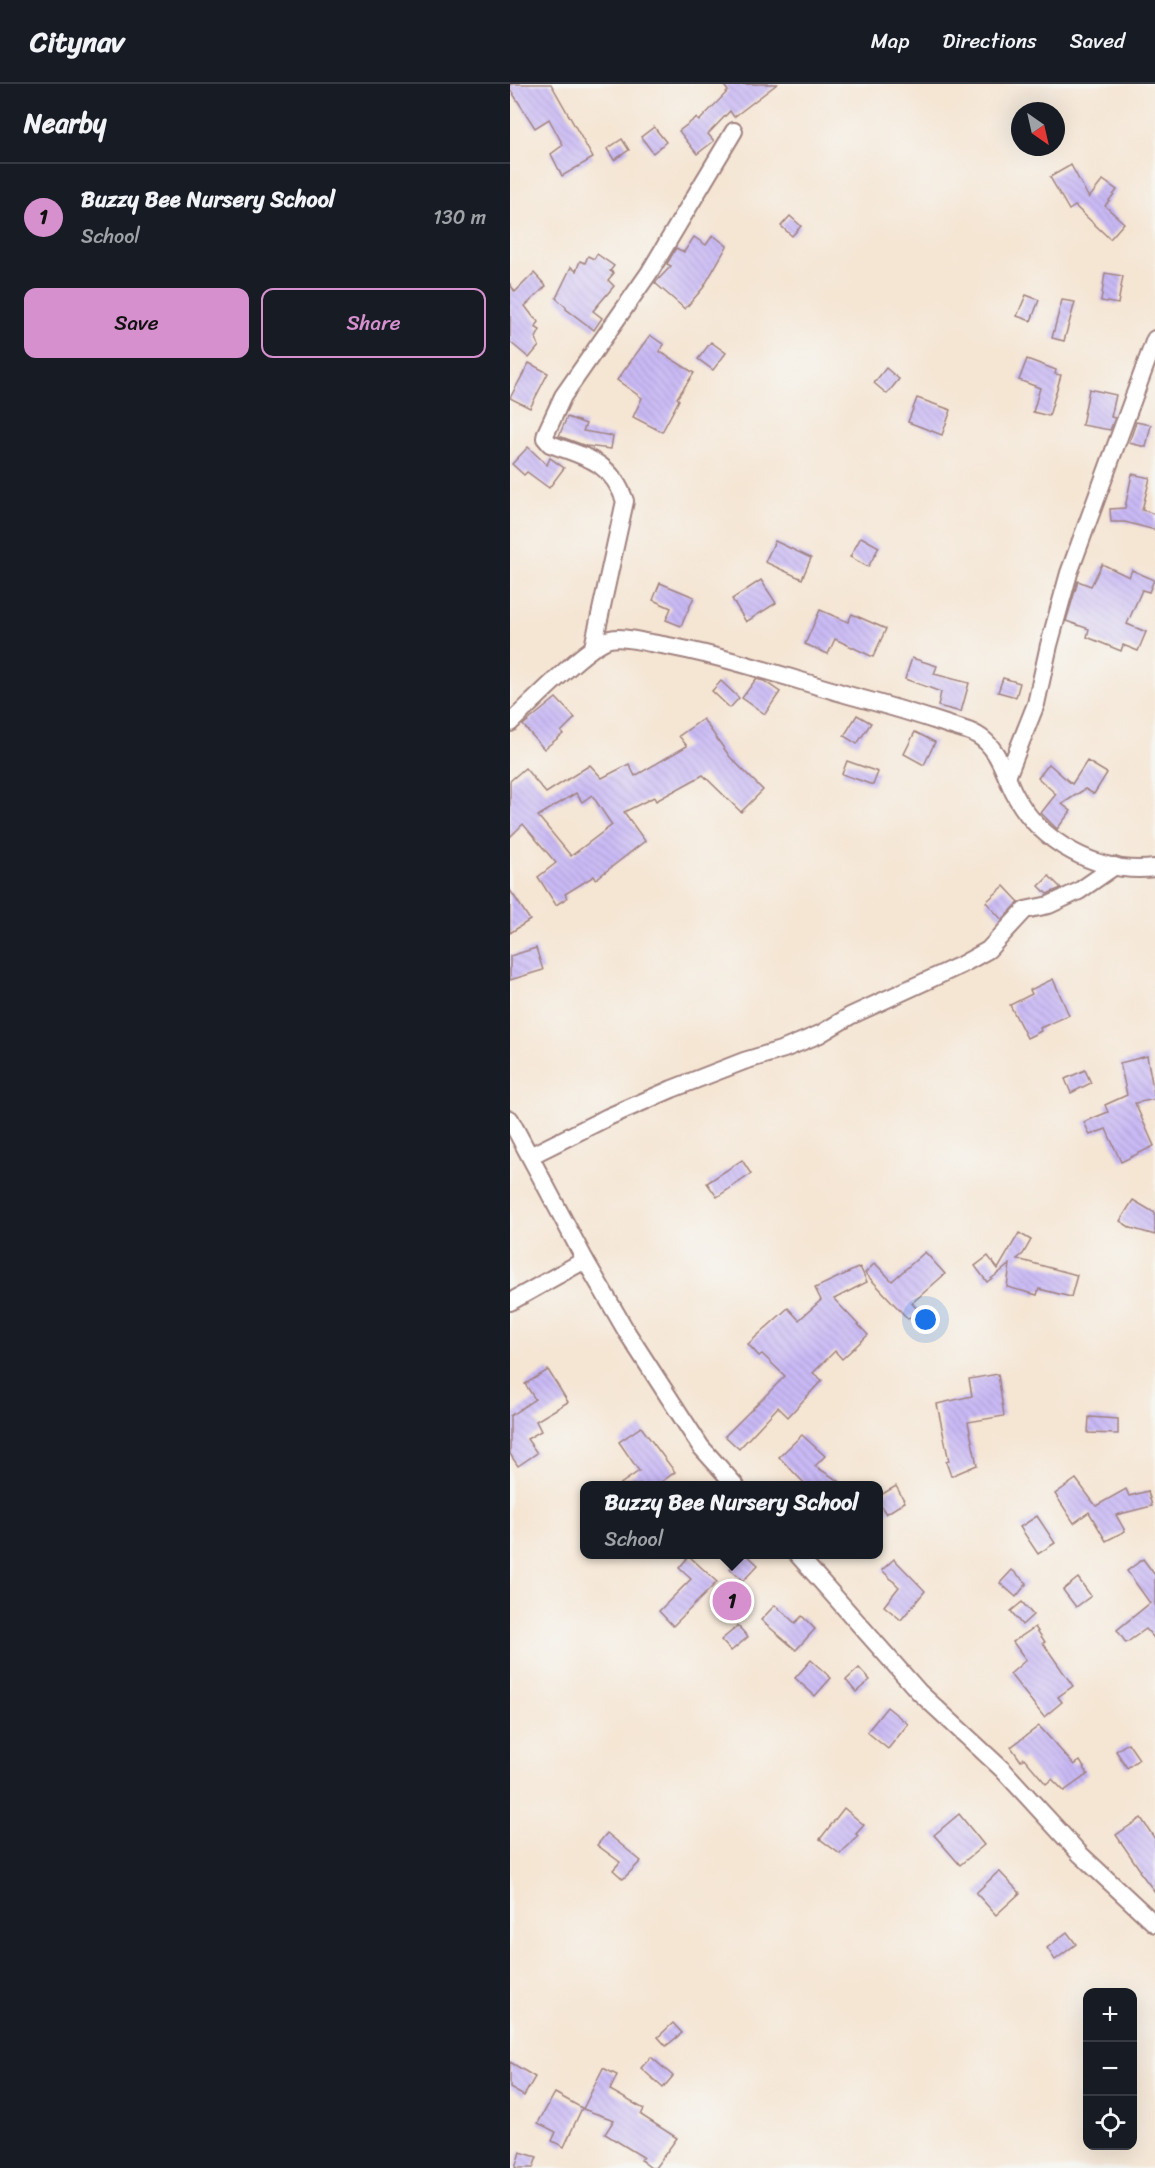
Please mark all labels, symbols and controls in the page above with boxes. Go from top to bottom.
text: Citynav [30,17,124,66]
text: Map [871,22,909,60]
text: Directions [942,22,1037,60]
text: Saved [1070,22,1125,60]
text: Nearby [24,100,106,146]
north arrow [1011,102,1065,156]
text: Buzzy Bee Nursery School [81,180,335,219]
text: 1 [39,200,48,235]
text: 130 m [433,200,486,235]
text: School [81,219,140,254]
button: Save [24,288,249,358]
button: Share [261,288,486,358]
your location [911,1305,940,1334]
popup [580,1481,883,1559]
text: Buzzy Bee Nursery School [604,1483,859,1522]
text: School [604,1522,663,1557]
pin: 1 [712,1578,752,1624]
map controls [1083,1988,1137,2150]
button: + [1083,1988,1137,2042]
button: − [1083,2042,1137,2096]
button: locate [1083,2096,1137,2150]

